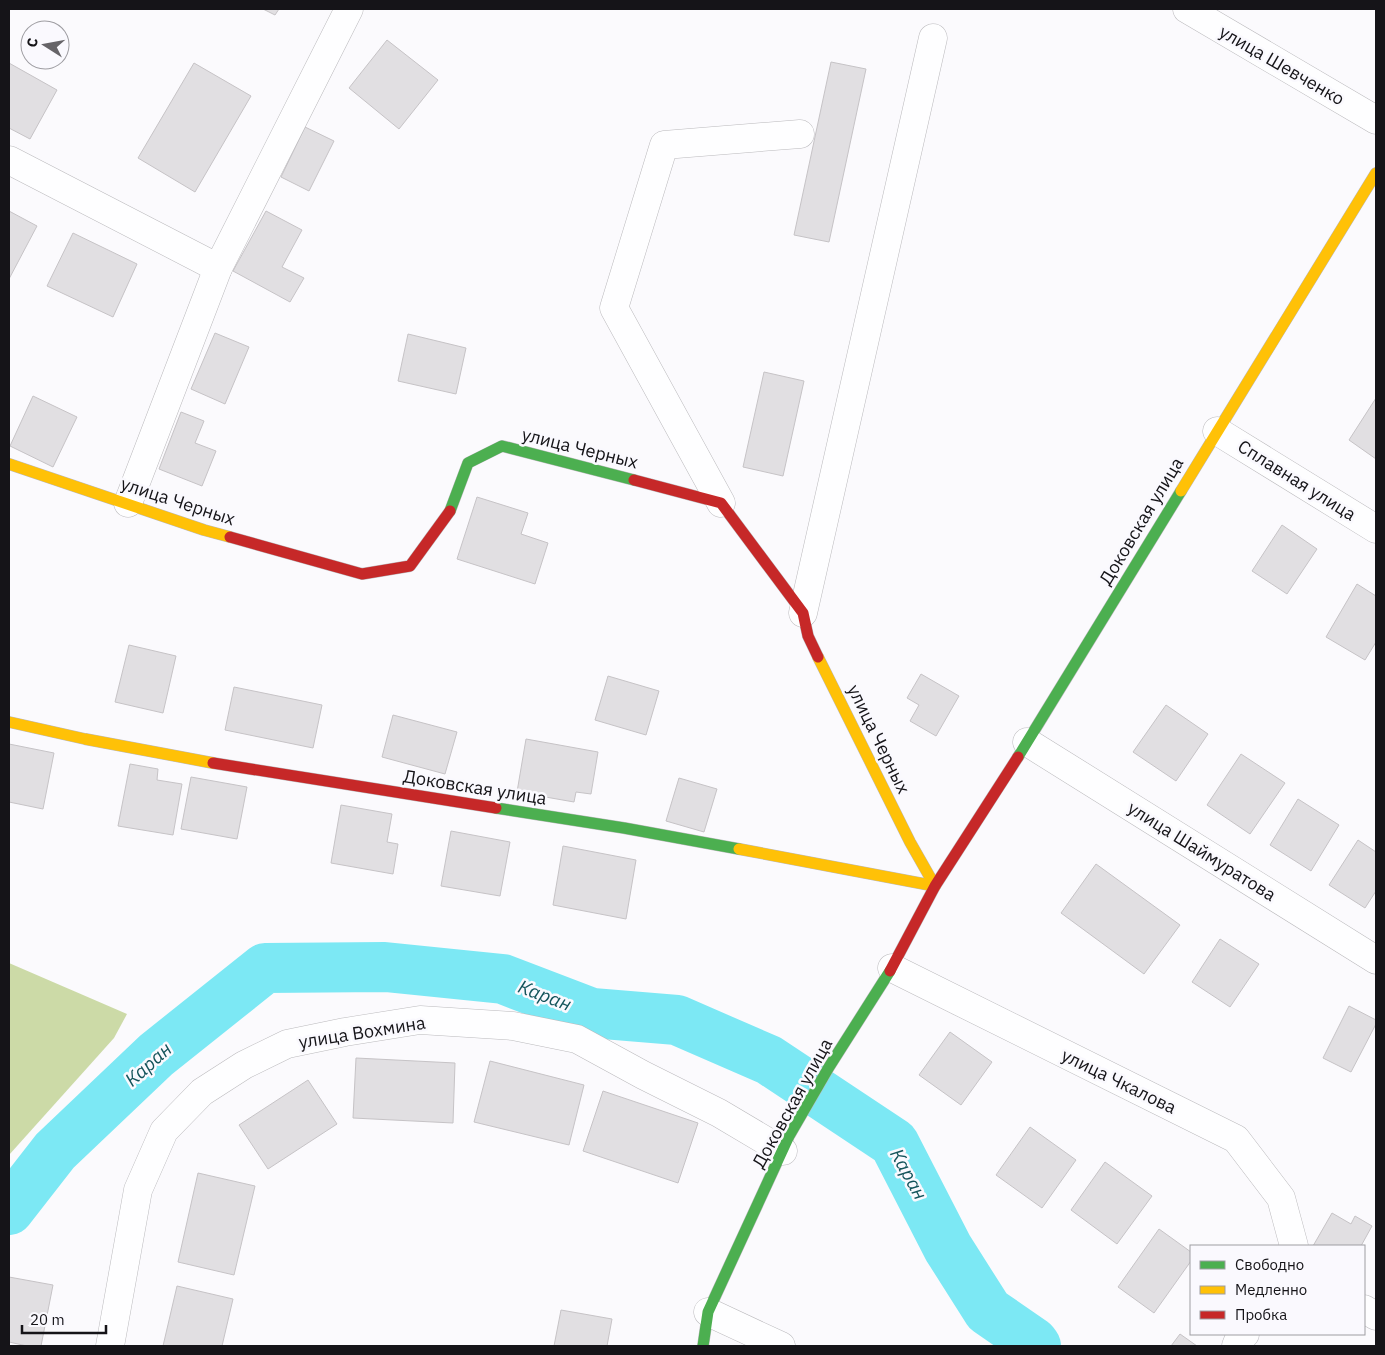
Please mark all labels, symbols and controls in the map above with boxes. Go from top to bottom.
north arrow [20,20,70,70]
street label: улица Шевченко [1215,20,1349,110]
text: С [23,36,42,49]
street label: улица Черных [520,422,640,474]
street label: Сплавная улица [1234,434,1361,526]
street label: Доковская улица [1094,453,1188,589]
street label: улица Черных [118,472,238,530]
street label: улица Черных [843,681,915,797]
street label: Доковская улица [402,764,549,810]
street label: улица Шаймуратова [1124,796,1281,906]
water label: Каран [515,974,575,1016]
street label: улица Вохмина [297,1011,427,1053]
street label: Доковская улица [747,1034,837,1172]
water label: Каран [120,1037,176,1091]
street label: улица Чкалова [1058,1043,1181,1119]
water label: Каран [885,1144,933,1204]
legend [1190,1245,1365,1335]
text: Свободно [1235,1255,1304,1274]
text: Медленно [1235,1280,1307,1299]
scale bar [22,1302,106,1334]
text: Пробка [1235,1305,1287,1324]
text: 20 m [30,1310,65,1329]

